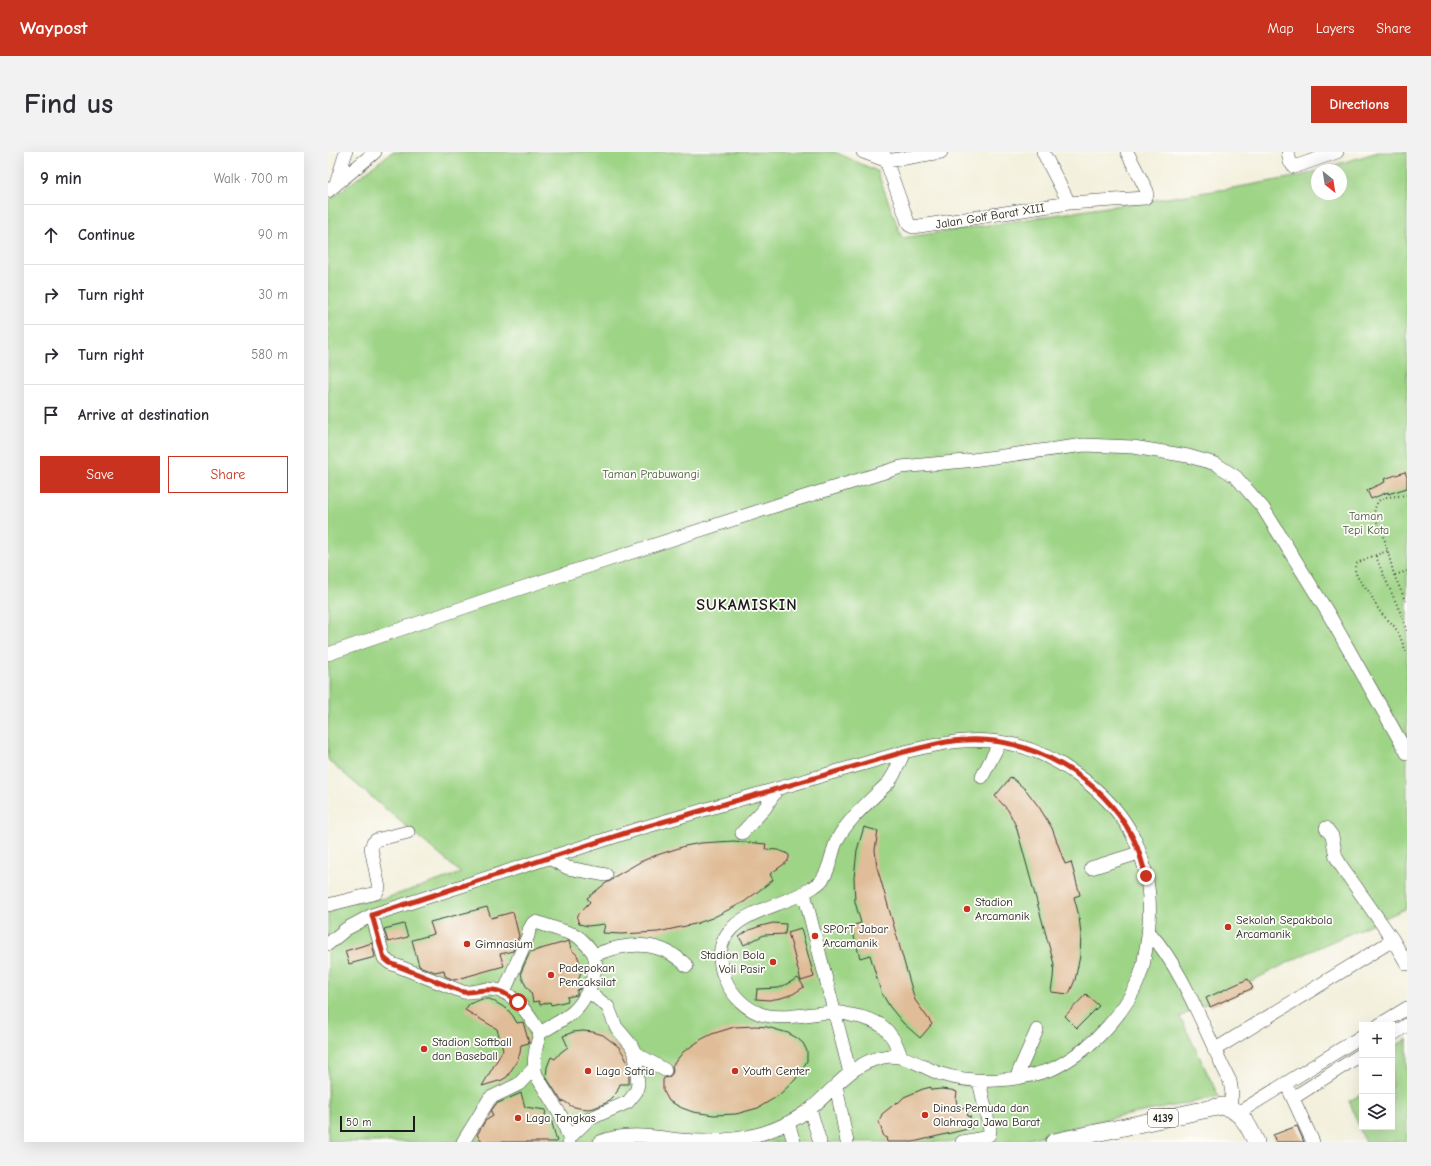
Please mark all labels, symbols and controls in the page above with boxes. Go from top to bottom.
text: Waypost [20,17,88,39]
text: Map [1267,20,1294,37]
text: Layers [1316,20,1354,37]
text: Share [1376,20,1411,37]
button: Directions [1311,86,1407,123]
text: Find us [24,88,113,120]
north arrow [1311,164,1347,200]
text: 9 min [40,169,82,188]
text: Walk · 700 m [214,171,288,186]
street label: Jalan Golf Barat XIII [934,200,1046,232]
icon: ahead [40,224,62,246]
text: Continue [78,226,135,244]
text: 90 m [258,227,288,242]
icon: right [40,284,62,306]
text: Turn right [78,286,144,304]
text: 30 m [258,287,288,302]
icon: right [40,344,62,366]
text: Turn right [78,346,144,364]
text: 580 m [251,347,288,362]
icon: arrive [40,404,62,426]
text: Arrive at destination [78,406,209,424]
button: Save [40,456,160,493]
button: Share [168,456,288,493]
park label: Taman Prabuwangi [603,467,699,481]
park label: Taman Tepi Kota [1343,509,1389,537]
district label: SUKAMISKIN [696,596,798,614]
route end [1137,867,1155,885]
place label: Stadion Arcamanik [975,895,1030,923]
marker: Stadion Arcamanik [962,904,972,914]
place label: Sekolah Sepakbola Arcamanik [1236,913,1332,941]
place label: SPOrT Jabar Arcamanik [823,922,888,950]
marker: Sekolah Sepakbola Arcamanik [1223,922,1233,932]
marker: SPOrT Jabar Arcamanik [810,931,820,941]
place label: Gimnasium [475,937,533,951]
marker: Gimnasium [462,939,472,949]
place label: Stadion Bola Voli Pasir [700,948,765,976]
marker: Stadion Bola Voli Pasir [768,957,778,967]
place label: Padepokan Pencaksilat [559,961,616,989]
marker: Padepokan Pencaksilat [546,970,556,980]
route start [509,993,527,1011]
map controls [1359,1022,1395,1130]
button: + [1359,1022,1395,1058]
place label: Stadion Softball dan Baseball [432,1035,512,1063]
marker: Stadion Softball dan Baseball [419,1044,429,1054]
button: − [1359,1058,1395,1094]
place label: Laga Satria [596,1064,654,1078]
place label: Youth Center [743,1064,810,1078]
marker: Laga Satria [583,1066,593,1076]
marker: Youth Center [730,1066,740,1076]
button: layers [1359,1094,1395,1130]
place label: Dinas Pemuda dan Olahraga Jawa Barat [933,1101,1040,1129]
road number: 4139 [1148,1109,1178,1127]
marker: Dinas Pemuda dan Olahraga Jawa Barat [920,1110,930,1120]
place label: Laga Tangkas [526,1111,596,1125]
marker: Laga Tangkas [513,1113,523,1123]
scale bar [340,1114,415,1133]
text: 50 m [346,1116,371,1129]

